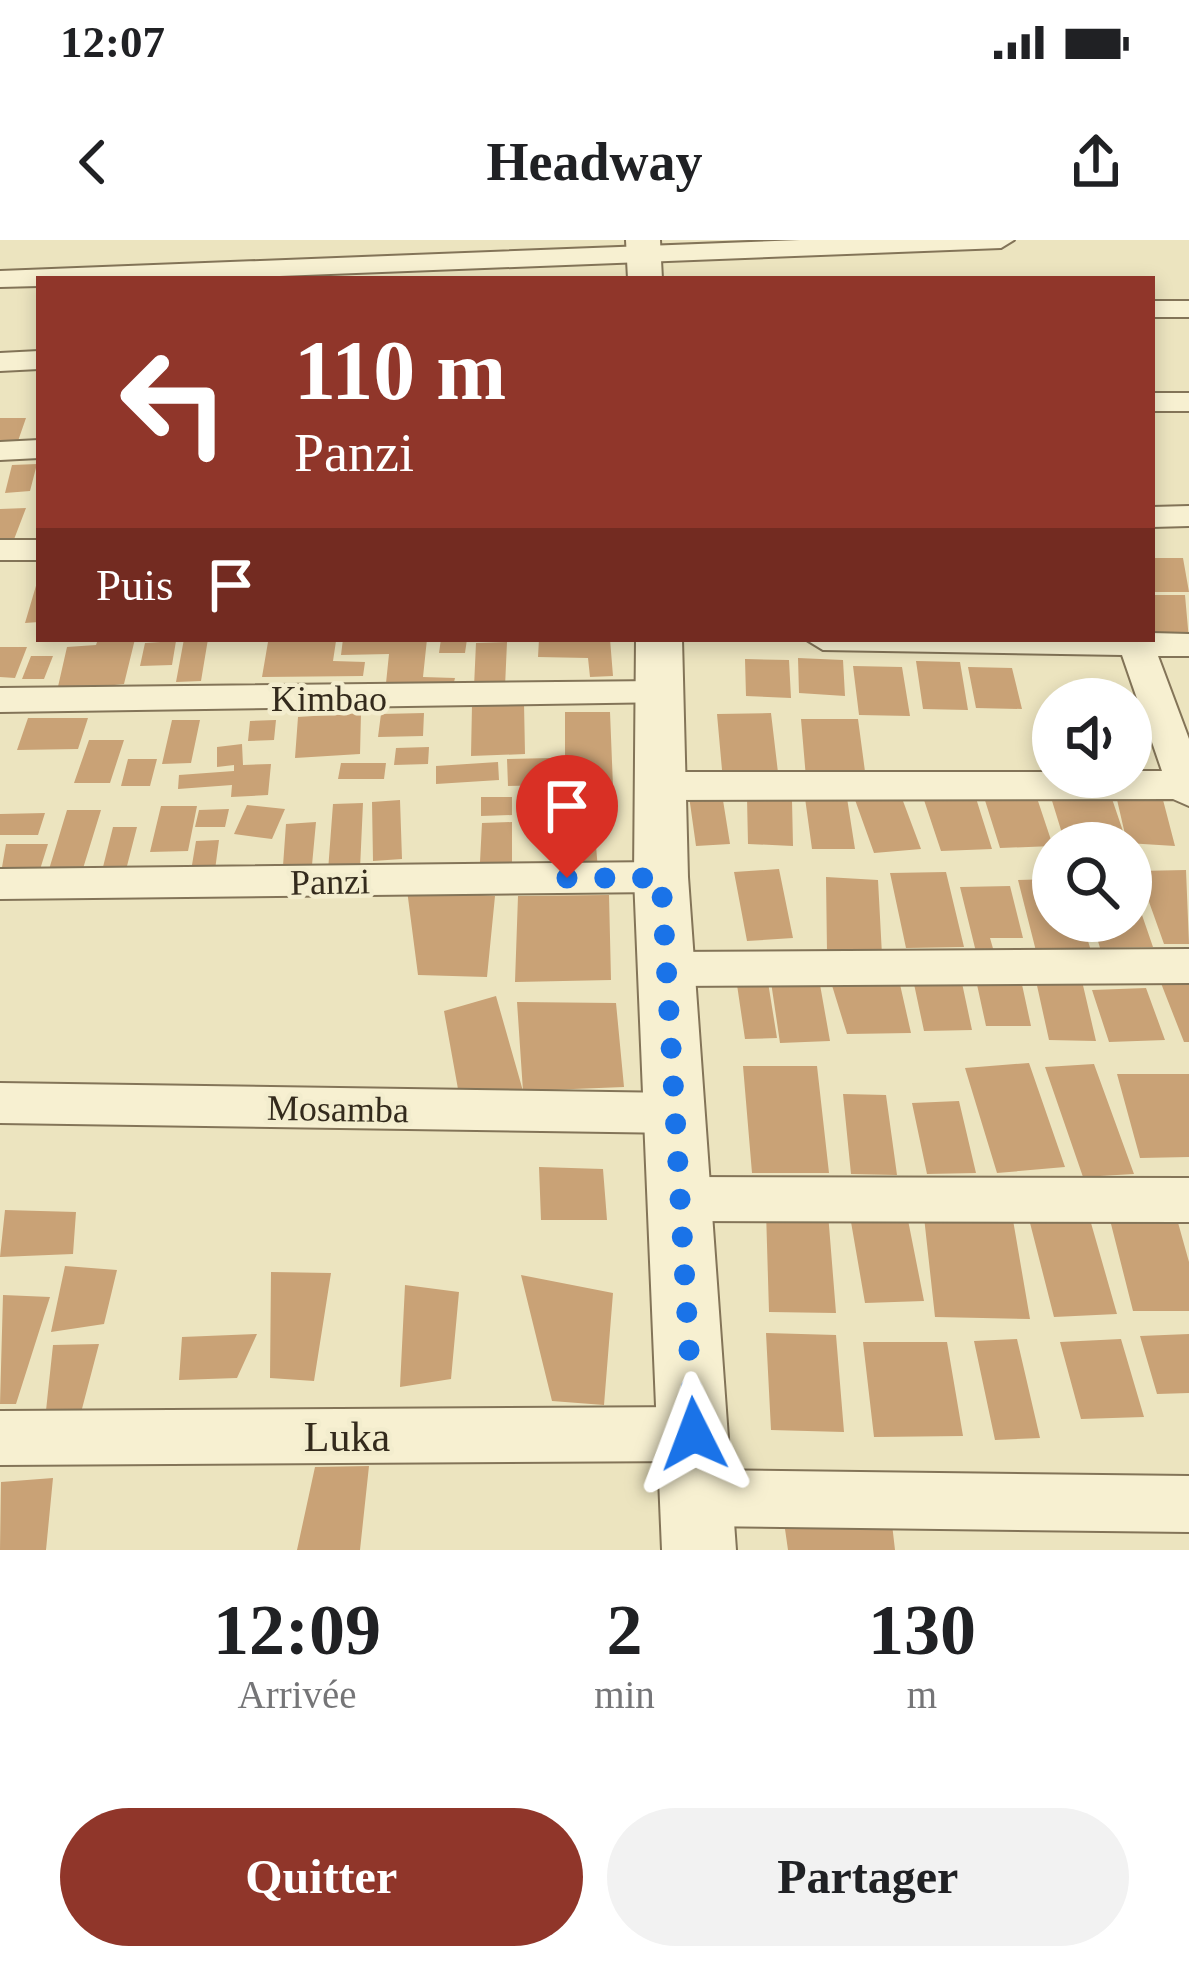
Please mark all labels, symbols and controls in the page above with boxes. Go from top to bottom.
text: 12:07 [60,17,165,67]
icon: back [60,129,126,195]
icon: share [1063,129,1129,195]
text: Headway [487,132,703,192]
icon: left [96,324,252,480]
text: 110 m [294,324,506,417]
text: Panzi [294,423,414,483]
icon: arrive [198,552,264,618]
text: Puis [96,560,174,610]
map controls [1032,678,1152,942]
button: sound [1032,678,1152,798]
street label: Kimbao [271,679,387,719]
pin [516,755,618,878]
icon: arrive [534,773,600,839]
button: search [1032,822,1152,942]
street label: Panzi [290,861,370,903]
street label: Mosamba [267,1088,409,1130]
position arrow [631,1371,757,1497]
street label: Luka [304,1414,391,1460]
text: 12:09 [213,1590,381,1670]
text: 2 [606,1590,642,1670]
text: 130 [868,1590,976,1670]
text: Arrivée [238,1673,357,1716]
text: min [594,1673,655,1716]
text: m [907,1673,937,1716]
button: Quitter [60,1808,583,1946]
button: Partager [607,1808,1129,1946]

